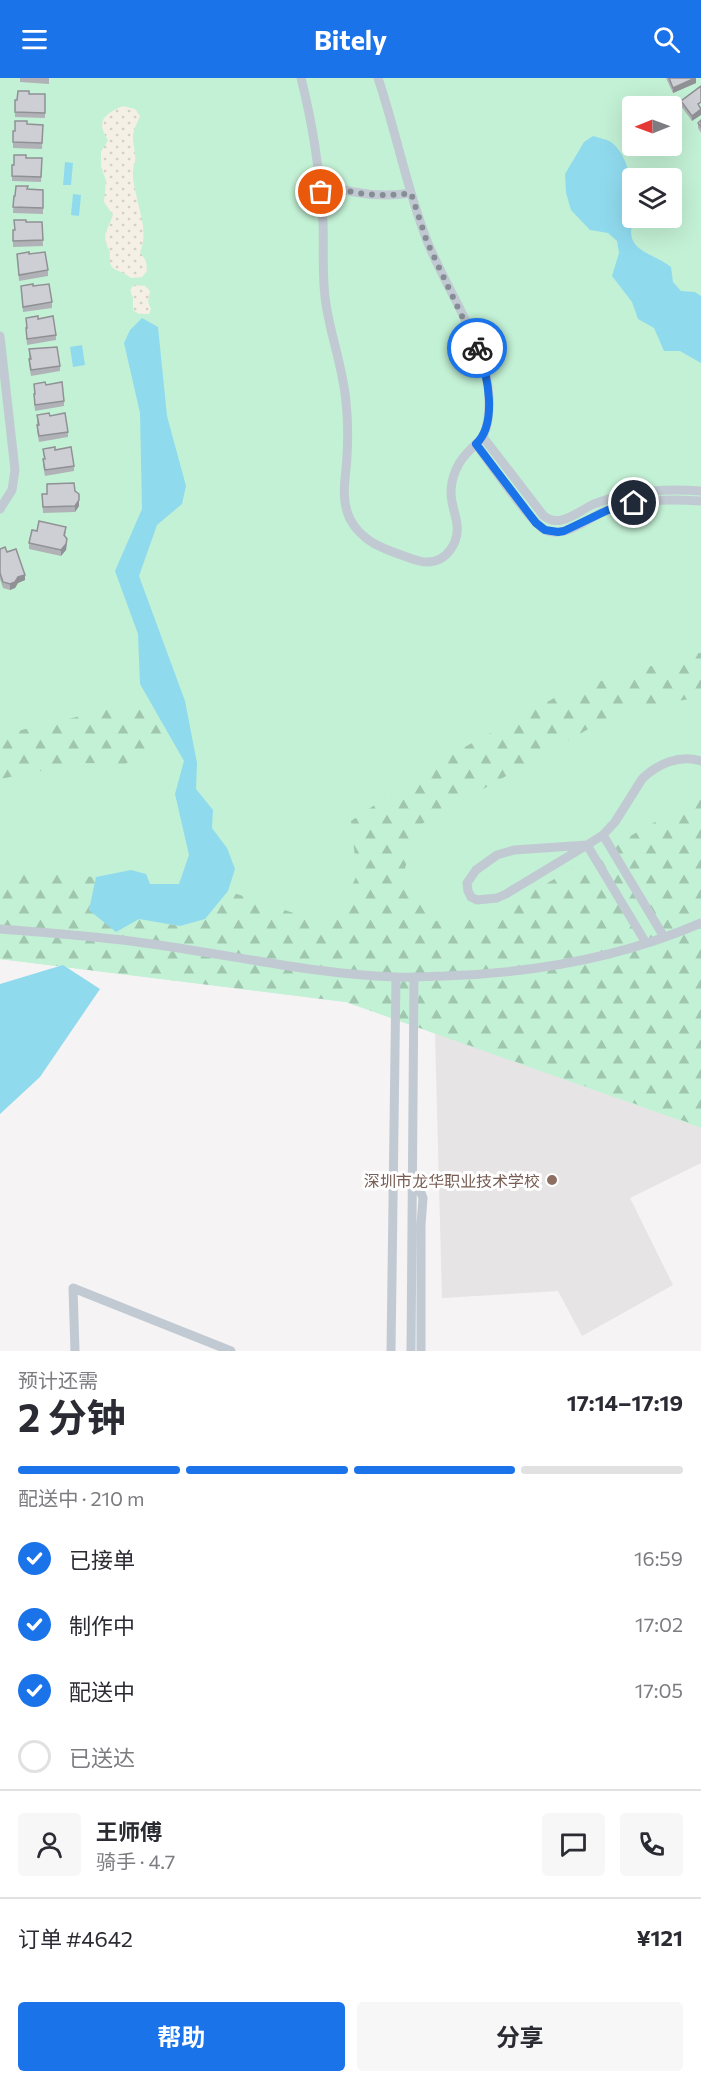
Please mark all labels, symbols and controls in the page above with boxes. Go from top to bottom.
icon: menu [18,23,51,56]
text: Bitely [314,23,387,56]
icon: search [650,23,683,56]
north arrow [622,96,682,156]
map controls [622,96,682,228]
pin [295,166,346,217]
button: layers [622,168,682,228]
icon: bag [304,175,337,208]
courier [447,318,507,378]
icon: bike [461,332,494,365]
pin [608,477,659,528]
icon: home [617,486,650,519]
place label: 深圳市龙华职业技术学校 [364,1171,540,1190]
marker: 深圳市龙华职业技术学校 [545,1173,559,1187]
text: 预计还需 [18,1368,98,1392]
text: 17:14–17:19 [567,1389,683,1416]
text: 2 分钟 [18,1392,126,1440]
text: 配送中 · 210 m [18,1486,144,1510]
icon: check [18,1542,51,1575]
text: 已接单 [69,1546,135,1573]
text: 16:59 [634,1546,683,1570]
icon: check [18,1608,51,1641]
text: 制作中 [69,1612,135,1639]
text: 17:02 [635,1612,683,1636]
icon: check [18,1674,51,1707]
text: 配送中 [69,1678,135,1705]
text: 17:05 [635,1678,683,1702]
text: 已送达 [69,1744,135,1771]
button: person [18,1813,81,1876]
button: chat [542,1813,605,1876]
button: phone [620,1813,683,1876]
text: 王师傅 [96,1818,162,1845]
text: 骑手 · 4.7 [96,1849,175,1873]
text: ¥121 [636,1924,683,1951]
text: 订单 #4642 [18,1925,133,1952]
button: 帮助 [18,2002,345,2071]
button: 分享 [357,2002,683,2071]

